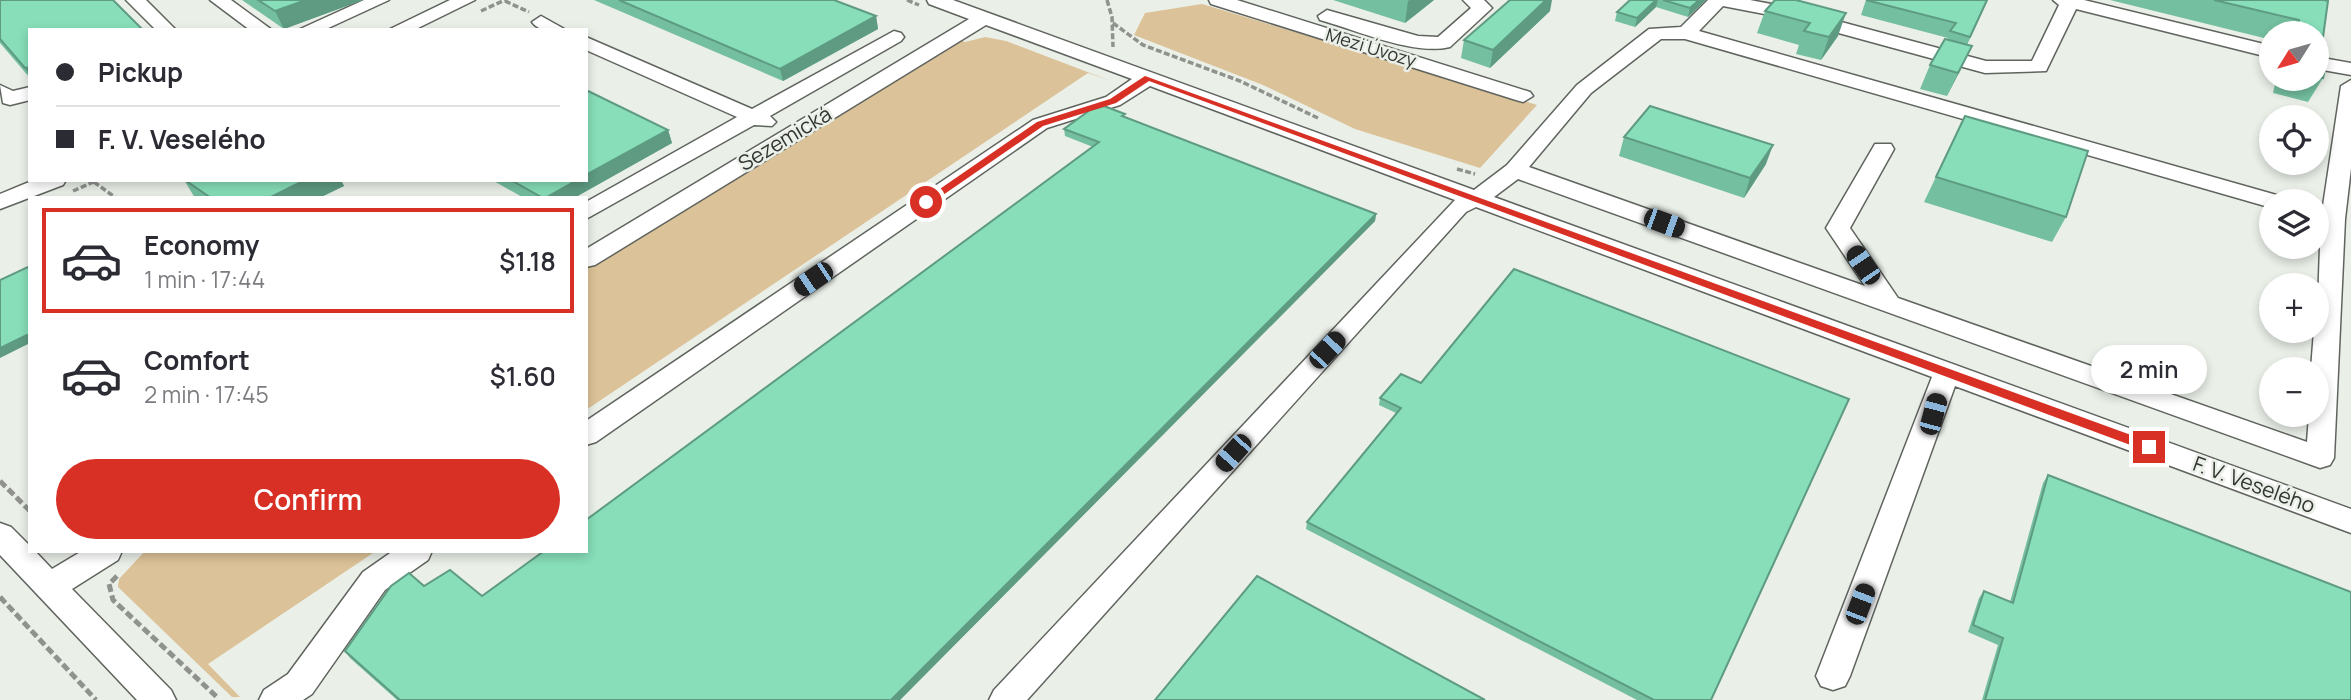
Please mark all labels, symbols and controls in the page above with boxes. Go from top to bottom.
north arrow [2259,21,2329,91]
map controls [2259,21,2329,427]
street label: Mezi Úvozy [1323,22,1420,72]
text: Pickup [98,54,183,90]
street label: Sezemická [733,99,836,177]
button: locate [2259,105,2329,175]
text: F. V. Veselého [98,121,266,157]
route start [910,186,942,218]
button: layers [2259,189,2329,259]
car [1641,206,1688,240]
text: Economy [144,227,259,263]
icon: car [60,229,123,292]
car [1843,242,1884,288]
text: $1.18 [499,243,556,279]
car [790,259,837,299]
text: 1 min · 17:44 [144,263,265,295]
button: + [2259,273,2329,343]
car [1305,327,1350,373]
text: Comfort [144,342,250,378]
icon: car [60,344,123,407]
callout: 2 min [2091,346,2207,394]
text: 2 min [2120,353,2178,385]
button: − [2259,357,2329,427]
text: $1.60 [490,358,556,394]
text: 2 min · 17:45 [144,378,269,410]
car [1918,391,1949,437]
car [1212,430,1255,476]
route end [2133,431,2165,463]
street label: F. V. Veselého [2190,449,2319,519]
button: Confirm [56,459,560,539]
car [1843,581,1878,627]

